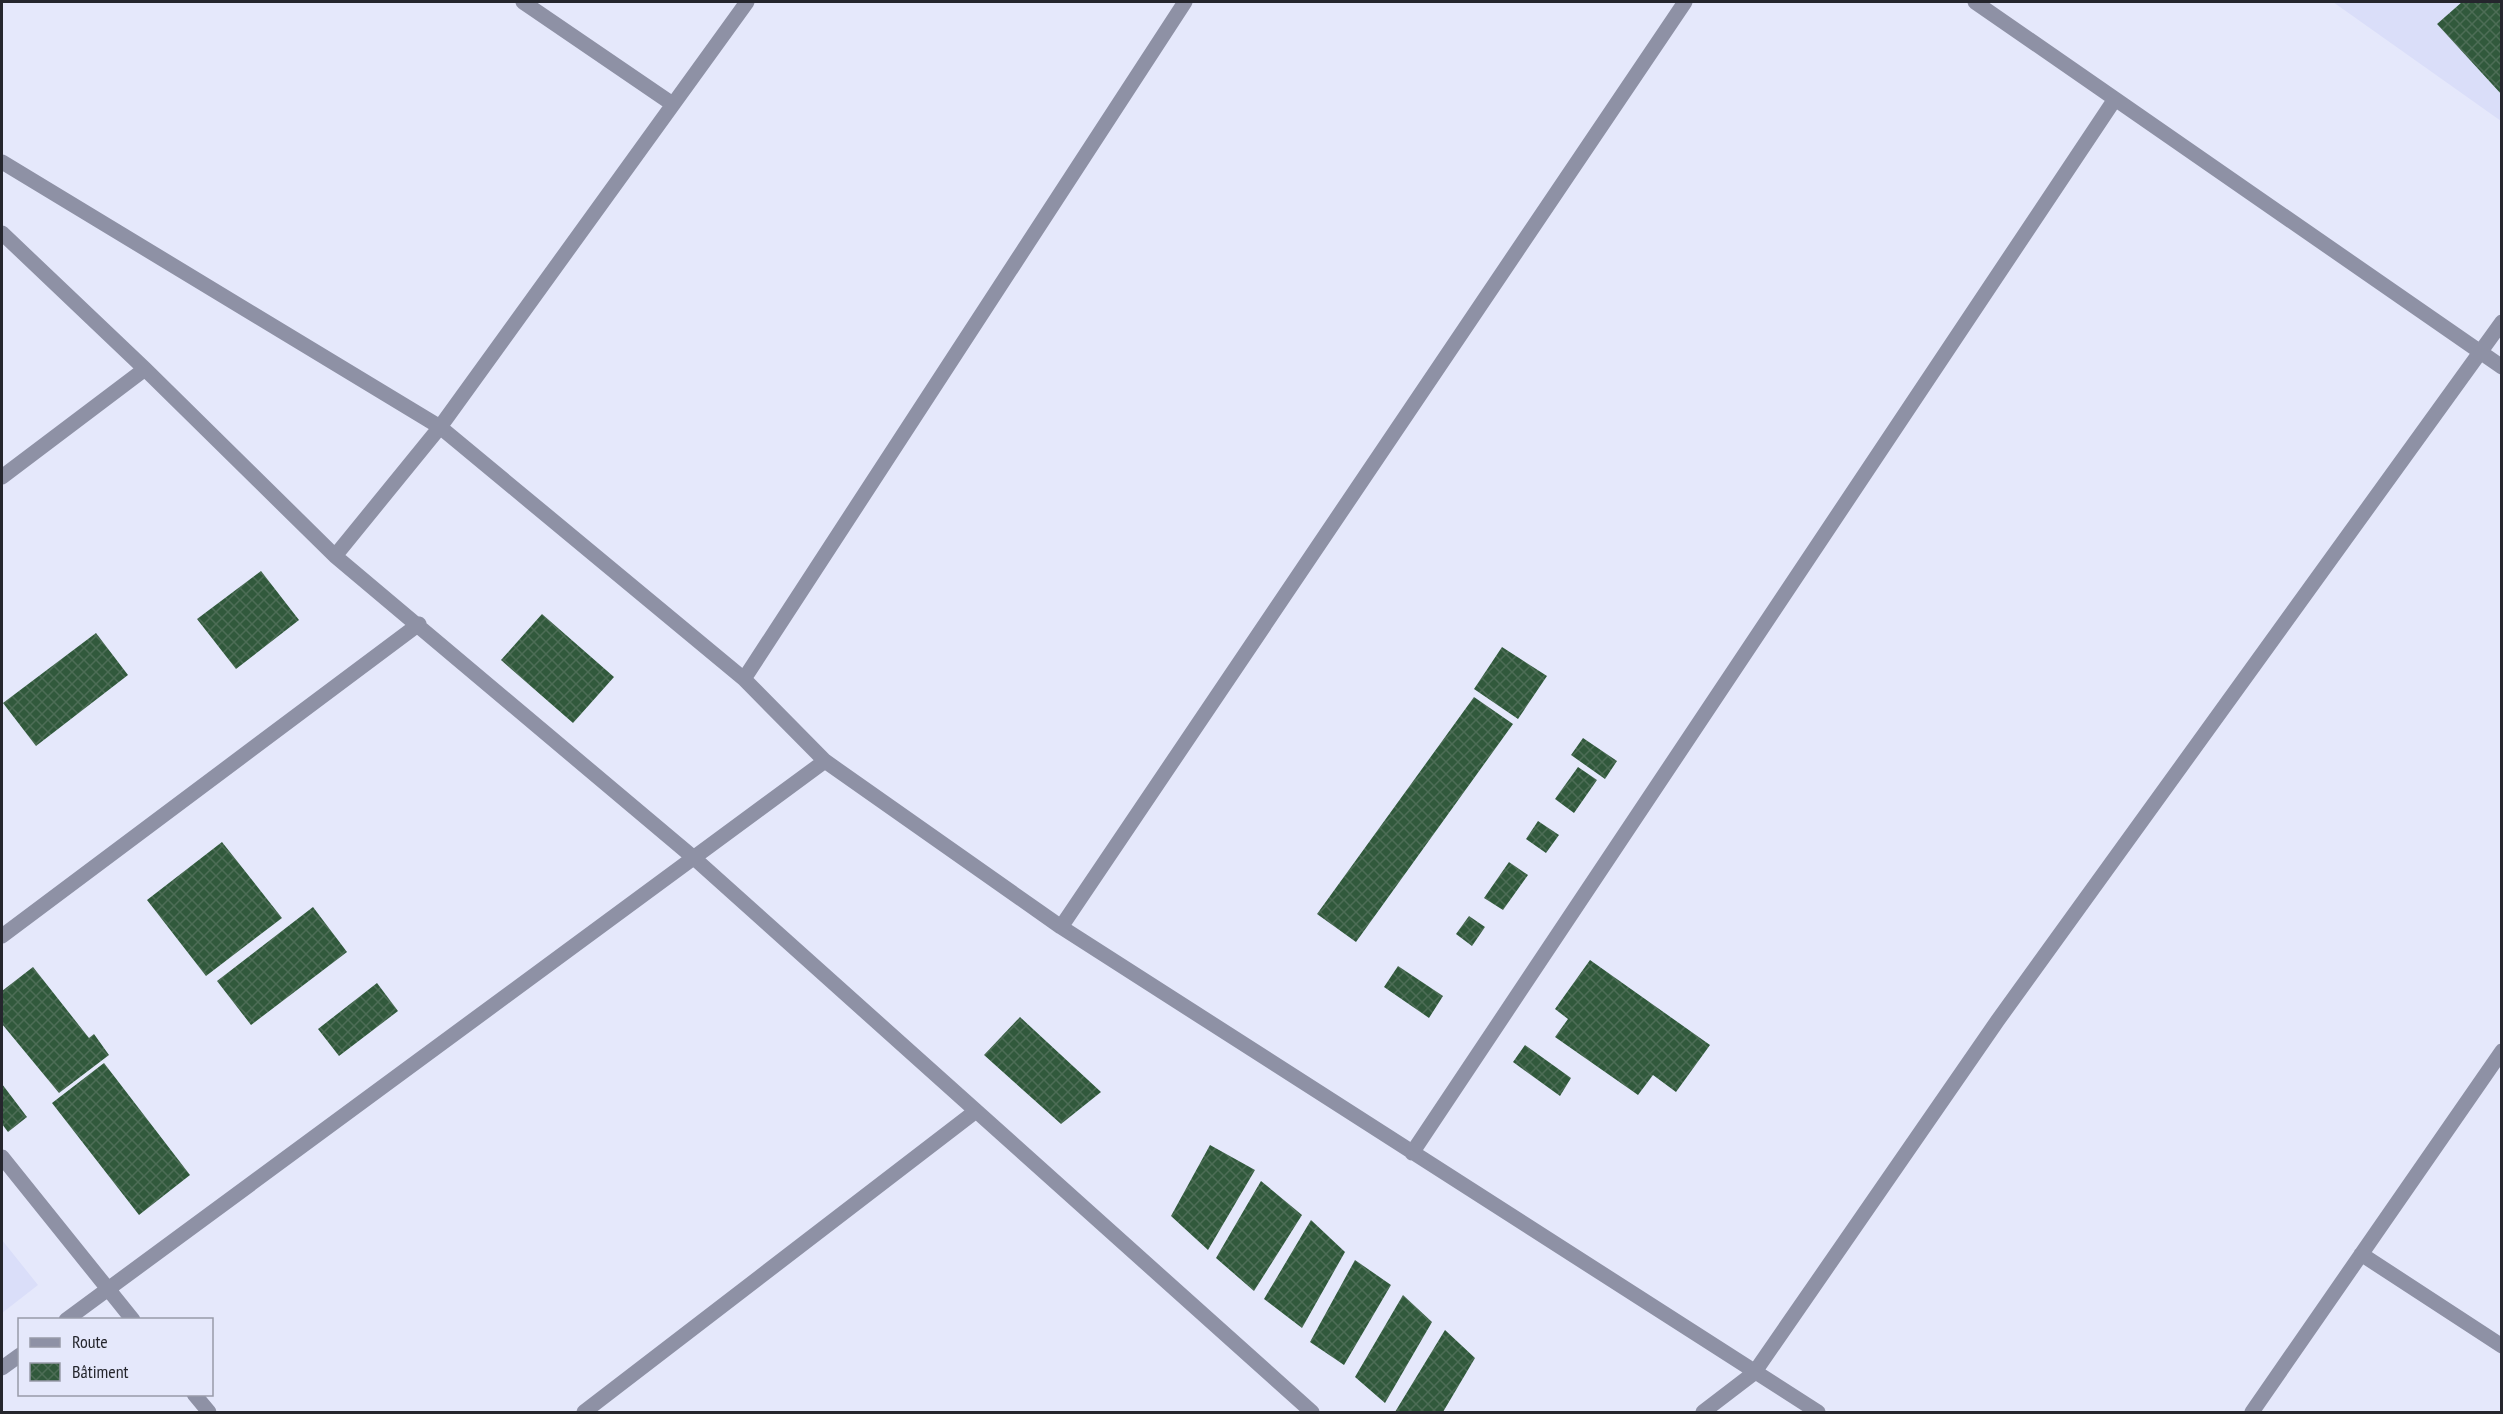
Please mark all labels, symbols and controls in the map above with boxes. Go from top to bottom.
legend [18,1318,213,1396]
text: Route [72,1330,108,1353]
text: Bâtiment [72,1360,129,1383]

